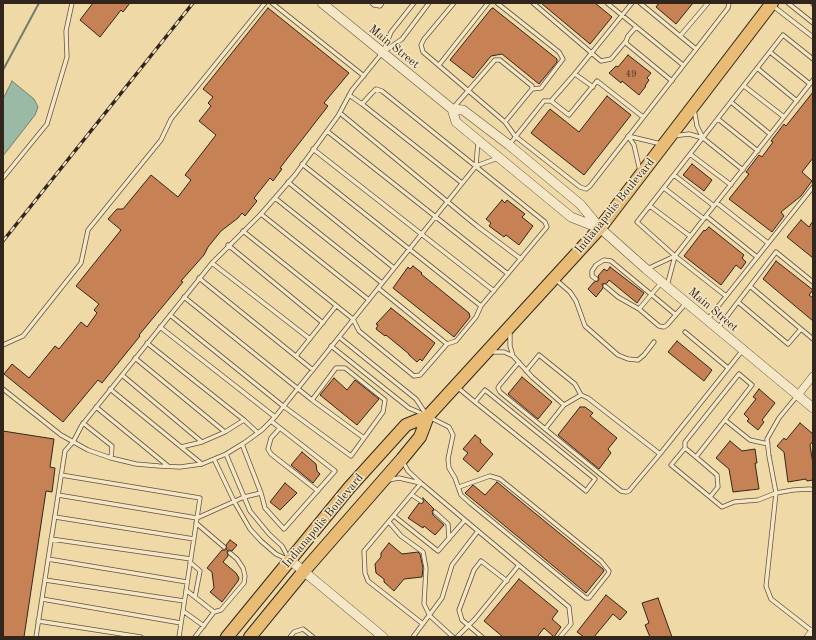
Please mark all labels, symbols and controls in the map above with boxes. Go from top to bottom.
street label: Main Street [366,22,422,72]
house number: 49 [625,68,637,80]
street label: Indianapolis Boulevard [572,155,658,257]
street label: Main Street [685,285,741,335]
street label: Indianapolis Boulevard [279,471,367,571]

